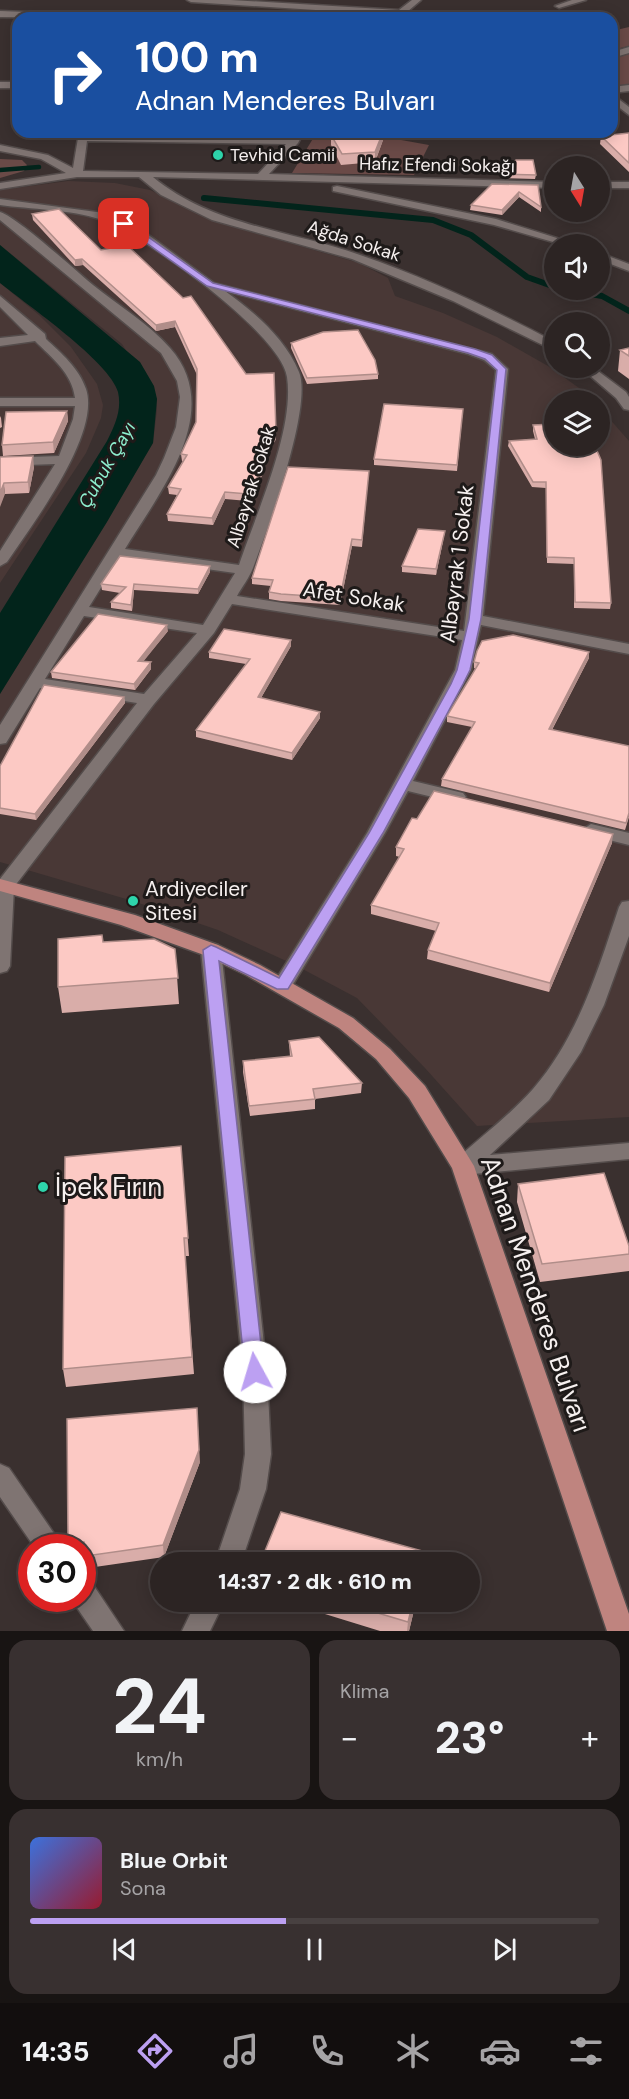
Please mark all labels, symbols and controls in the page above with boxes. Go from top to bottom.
text: 100 m [135,30,259,85]
icon: right [36,36,114,114]
text: Adnan Menderes Bulvarı [135,83,435,118]
place label: Tevhid Camii [230,143,335,167]
marker: Tevhid Camii [211,148,225,162]
street label: Hafız Efendi Sokağı [359,152,515,178]
north arrow [544,156,610,222]
map controls [544,156,610,456]
pin [98,198,149,249]
icon: arrive [107,207,140,240]
street label: Ağda Sokak [304,215,404,267]
button: sound [544,234,610,300]
button: search [544,312,610,378]
button: layers [544,390,610,456]
water label: Çubuk Çayı [73,418,141,512]
street label: Albayrak Sokak [221,423,281,551]
street label: Albayrak 1 Sokak [433,483,481,645]
street label: Afet Sokak [301,575,407,619]
place label: Ardiyeciler Sitesi [145,875,248,927]
marker: Ardiyeciler Sitesi [126,894,140,908]
street label: Adnan Menderes Bulvarı [473,1152,599,1436]
place label: İpek Fırın [55,1170,162,1204]
marker: İpek Fırın [36,1180,50,1194]
position arrow [223,1340,287,1404]
speed limit sign: 30 [18,1534,96,1612]
text: 14:37 · 2 dk · 610 m [218,1567,412,1596]
text: 24 [112,1656,207,1757]
text: Klima [340,1678,389,1704]
text: 23° [435,1708,504,1767]
text: − [340,1716,358,1759]
text: + [581,1716,599,1759]
text: km/h [136,1746,183,1772]
text: Blue Orbit [120,1846,228,1875]
text: Sona [120,1875,166,1901]
icon: previous [108,1933,141,1966]
icon: pause [298,1933,331,1966]
icon: next [488,1933,521,1966]
icon: directions [134,2030,176,2072]
icon: music [220,2030,262,2072]
icon: phone [306,2030,348,2072]
icon: climate [392,2030,434,2072]
icon: car [479,2030,521,2072]
icon: filters [565,2030,607,2072]
text: 14:35 [22,2034,89,2069]

